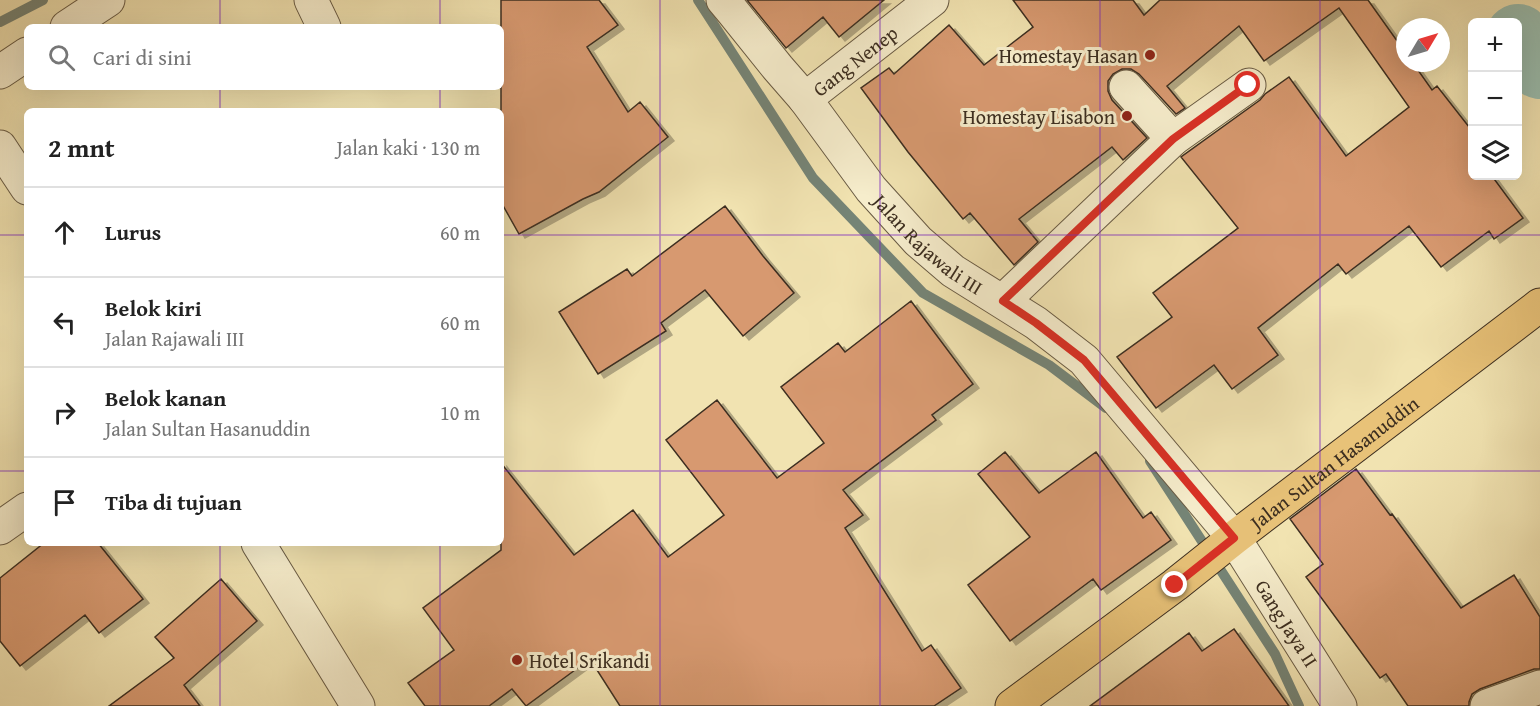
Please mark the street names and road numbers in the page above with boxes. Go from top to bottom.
street label: Gang Nenep [806,18,903,103]
street label: Jalan Rajawali III [865,185,989,301]
street label: Jalan Sultan Hasanuddin [1241,388,1424,537]
street label: Gang Jaya II [1249,573,1326,672]

